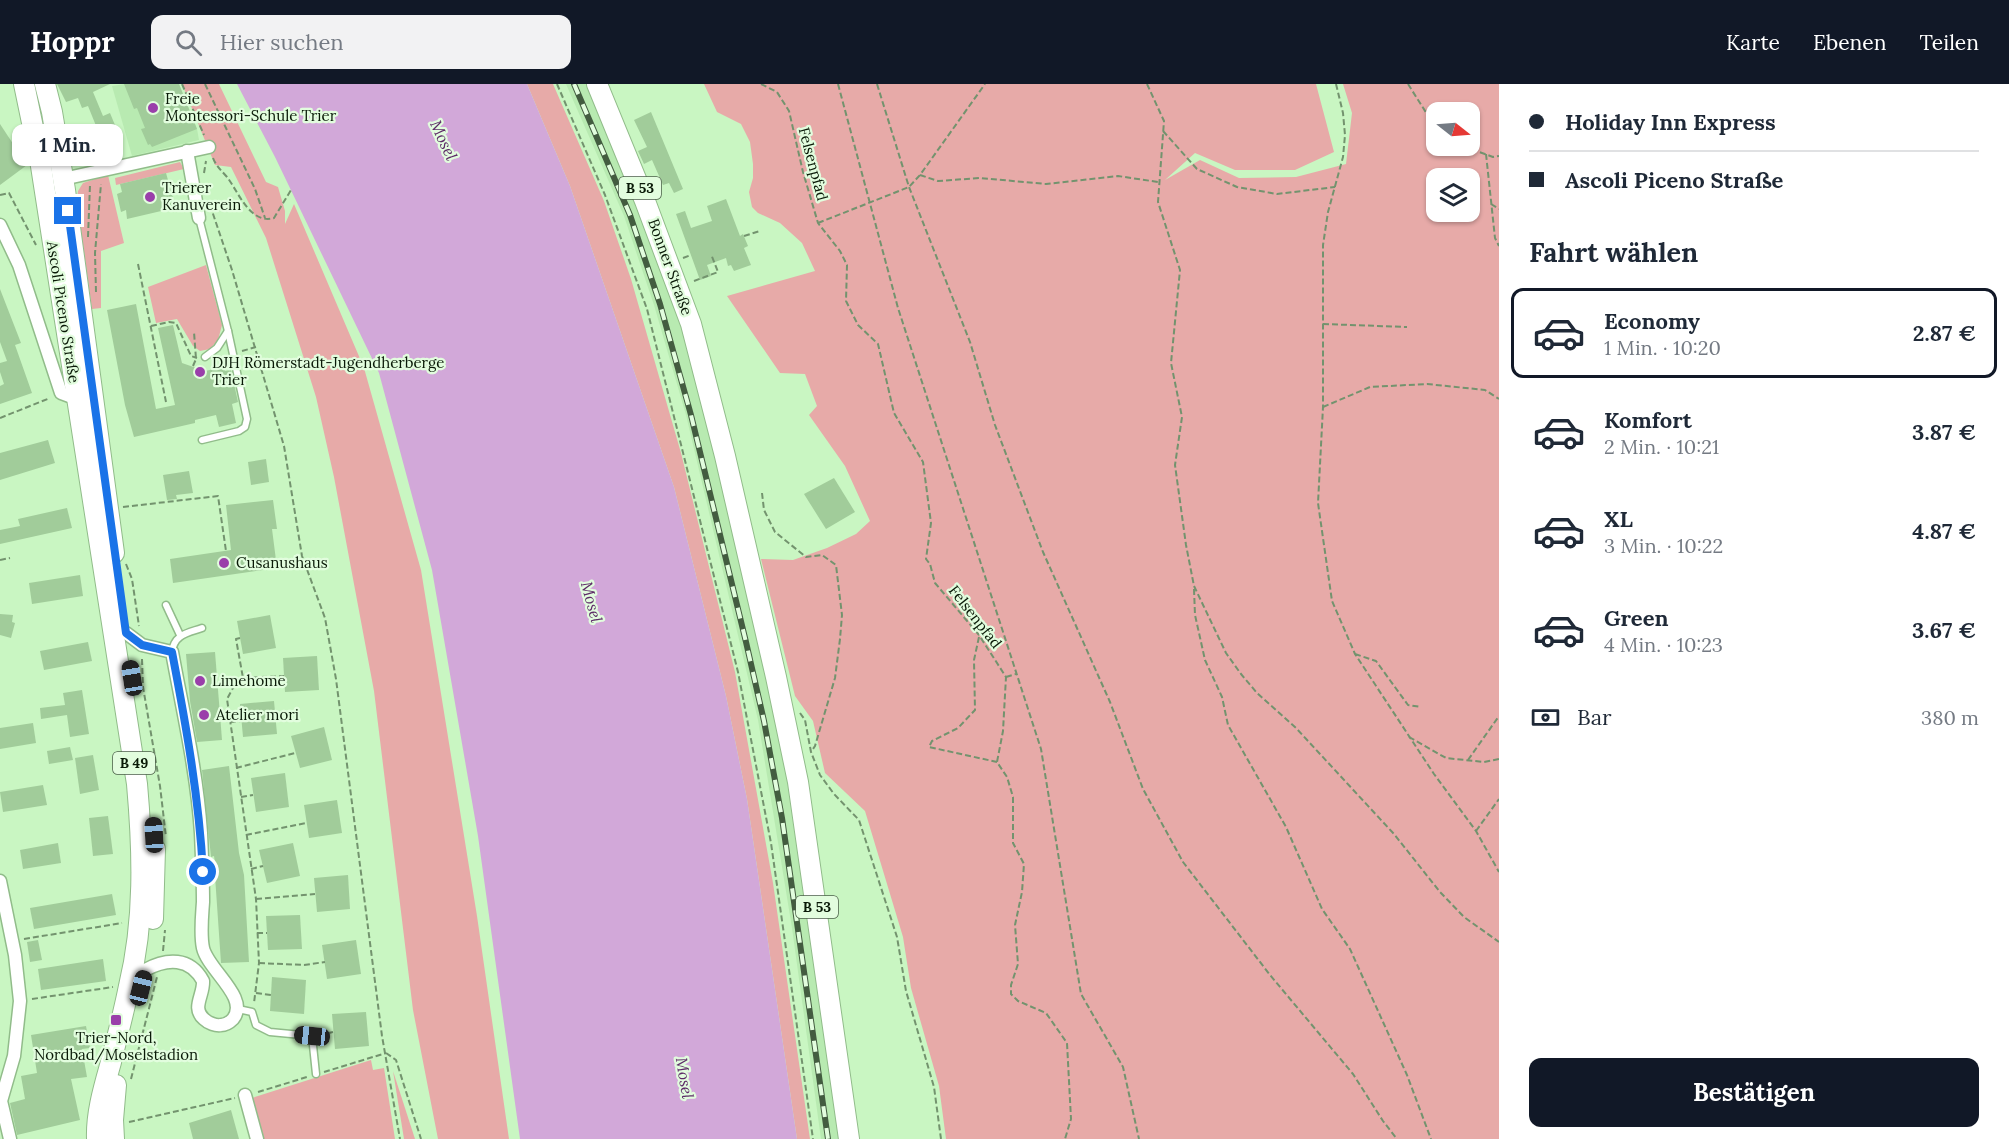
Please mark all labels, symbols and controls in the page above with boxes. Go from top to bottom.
search box [151,15,571,69]
text: Hoppr [30,24,115,60]
icon: search [172,26,205,59]
text: Hier suchen [220,28,344,56]
text: Karte [1726,29,1780,56]
text: Ebenen [1813,29,1886,56]
text: Teilen [1919,29,1979,56]
place label: Freie Montessori-Schule Trier [165,89,337,125]
marker: Freie Montessori-Schule Trier [146,101,160,115]
north arrow [1426,102,1480,156]
map controls [1426,102,1480,222]
text: Holiday Inn Express [1565,108,1776,136]
water label: Mosel [426,117,462,164]
callout: 1 Min. [13,124,124,166]
street label: Felsenpfad [795,125,832,203]
text: 1 Min. [39,132,96,157]
text: Ascoli Piceno Straße [1565,166,1783,194]
button: layers [1426,168,1480,222]
road number: B 53 [619,177,661,199]
place label: Trierer Kanuverein [162,178,241,214]
marker: Trierer Kanuverein [143,190,157,204]
route end [54,197,81,224]
street label: Bonner Straße [644,216,697,318]
text: Fahrt wählen [1529,235,1698,269]
street label: Ascoli Piceno Straße [43,239,84,384]
icon: car [1532,306,1586,360]
text: Economy [1604,307,1700,335]
text: 2.87 € [1913,319,1976,347]
text: 1 Min. · 10:20 [1604,335,1721,360]
place label: DJH Römerstadt-Jugendherberge Trier [212,353,444,389]
marker: DJH Römerstadt-Jugendherberge Trier [193,365,207,379]
icon: car [1532,405,1586,459]
text: Komfort [1604,406,1692,434]
text: 3.87 € [1912,418,1976,446]
text: 2 Min. · 10:21 [1604,434,1719,459]
icon: car [1532,504,1586,558]
text: XL [1604,505,1633,533]
text: 4.87 € [1912,517,1976,545]
text: 3 Min. · 10:22 [1604,533,1723,558]
place label: Cusanushaus [236,553,328,572]
marker: Cusanushaus [217,556,231,570]
water label: Mosel [577,579,607,625]
street label: Felsenpfad [945,581,1006,652]
icon: car [1532,603,1586,657]
text: Green [1604,604,1669,632]
text: 3.67 € [1912,616,1976,644]
text: 4 Min. · 10:23 [1604,632,1723,657]
car [120,659,144,697]
place label: Limehome [212,671,286,690]
marker: Limehome [193,674,207,688]
icon: cash [1529,701,1562,734]
text: Bar [1577,703,1612,731]
place label: Atelier mori [215,705,299,724]
text: 380 m [1921,705,1979,730]
marker: Atelier mori [197,708,211,722]
road number: B 49 [113,752,155,774]
car [144,817,164,853]
route start [189,858,216,885]
road number: B 53 [796,896,838,918]
car [128,968,154,1008]
marker: Trier-Nord, Nordbad/Moselstadion [109,1013,123,1027]
car [293,1025,331,1047]
place label: Trier-Nord, Nordbad/Moselstadion [34,1028,198,1065]
water label: Mosel [672,1056,698,1101]
button: Bestätigen [1529,1058,1979,1127]

